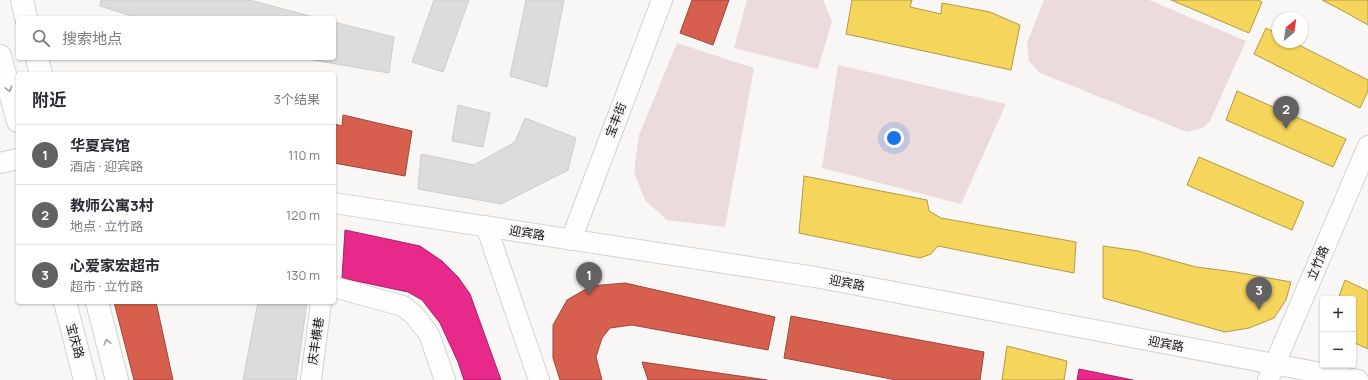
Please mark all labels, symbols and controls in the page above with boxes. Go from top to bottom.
north arrow [1272,12,1308,48]
search box [16,16,336,60]
icon: search [30,27,52,49]
text: 搜索地点 [62,28,122,49]
one-way arrow [4,85,13,92]
text: 附近 [32,88,66,111]
text: 3个结果 [274,90,320,108]
pin: 2 [1273,96,1299,129]
street label: 宝丰街 [601,100,630,140]
your location [884,128,904,148]
text: 华夏宾馆 [70,135,130,156]
text: 1 [42,146,48,164]
text: 110 m [288,146,320,164]
text: 酒店 · 迎宾路 [70,157,143,175]
text: 教师公寓3村 [70,195,154,216]
text: 2 [41,206,49,224]
text: 120 m [286,206,320,224]
text: 地点 · 立竹路 [70,217,143,235]
street label: 迎宾路 [508,221,546,244]
street label: 立竹路 [1303,243,1332,283]
text: 心爱家宏超市 [70,255,160,276]
pin: 1 [576,262,602,295]
text: 3 [41,266,49,284]
text: 130 m [286,266,320,284]
street label: 迎宾路 [828,271,866,294]
text: 超市 · 立竹路 [70,277,143,295]
pin: 3 [1246,277,1272,310]
map controls [1320,296,1356,368]
button: + [1320,296,1356,332]
street label: 庆丰横巷 [304,316,327,366]
street label: 宝庆路 [63,321,88,360]
street label: 迎宾路 [1147,332,1185,355]
button: − [1320,332,1356,368]
one-way arrow [104,339,112,345]

